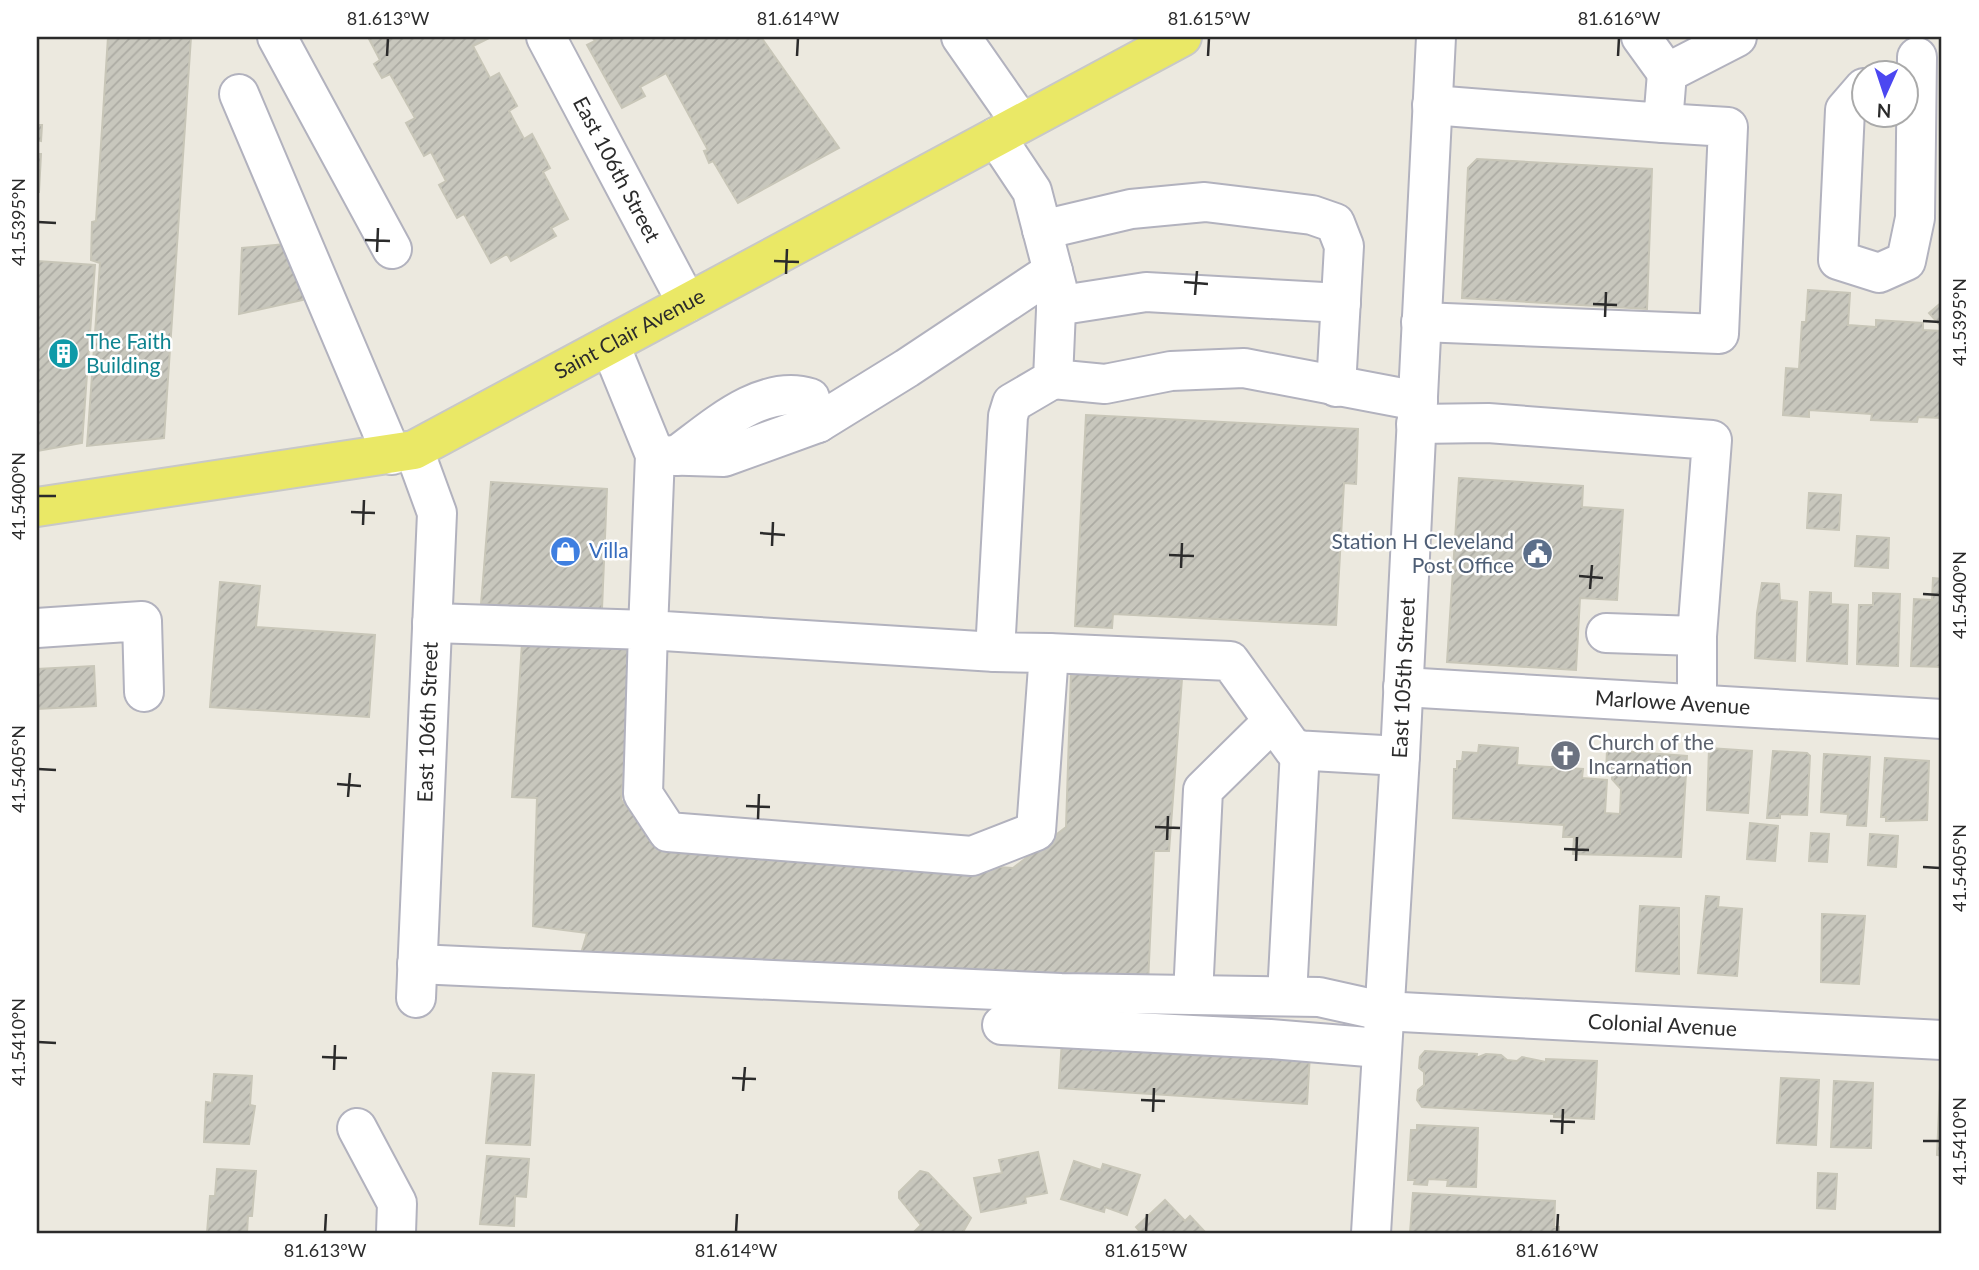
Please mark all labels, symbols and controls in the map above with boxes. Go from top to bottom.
text: 81.613°W [347,7,430,29]
text: 81.614°W [757,7,840,29]
text: 81.615°W [1168,7,1251,29]
text: 81.616°W [1578,7,1661,29]
north arrow [1850,60,1920,130]
street label: East 106th Street [569,92,667,246]
text: N [1876,100,1892,123]
text: 41.5395°N [7,178,29,266]
text: 41.5395°N [1948,278,1970,366]
street label: Saint Clair Avenue [549,282,708,383]
place label: The Faith Building [86,328,172,377]
building icon: The Faith Building [46,337,80,371]
text: 41.5400°N [7,452,29,540]
place label: Station H Cleveland Post Office [1332,528,1514,577]
shop icon: Villa [549,534,583,568]
place label: Villa [589,537,629,562]
public building icon: Station H Cleveland Post Office [1520,537,1554,571]
text: 41.5400°N [1948,551,1970,639]
street label: East 105th Street [1386,596,1419,759]
street label: East 106th Street [411,641,442,803]
street label: Marlowe Avenue [1594,684,1751,719]
text: 41.5405°N [7,725,29,813]
place label: Church of the Incarnation [1588,729,1714,778]
church icon: Church of the Incarnation [1548,738,1582,772]
text: 41.5405°N [1948,824,1970,912]
text: 41.5410°N [7,998,29,1086]
street label: Colonial Avenue [1587,1008,1738,1040]
text: 41.5410°N [1948,1097,1970,1185]
text: 81.613°W [284,1239,367,1261]
text: 81.614°W [695,1239,778,1261]
text: 81.615°W [1105,1239,1188,1261]
text: 81.616°W [1516,1239,1599,1261]

